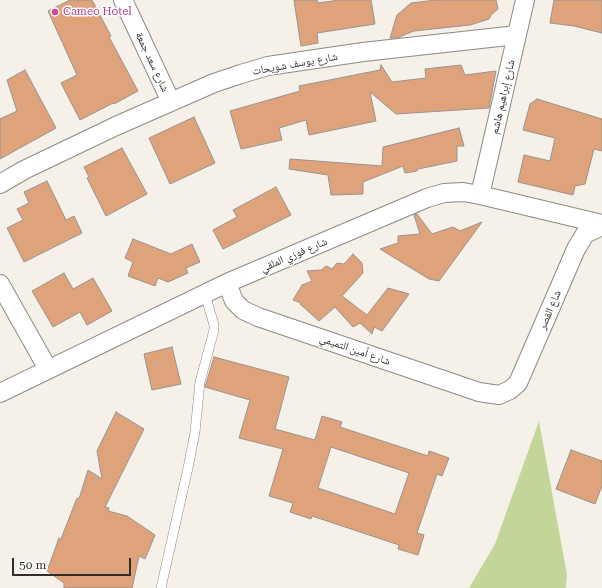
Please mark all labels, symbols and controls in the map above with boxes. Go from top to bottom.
place label: Cameo Hotel [63,5,132,19]
marker: Cameo Hotel [50,7,60,17]
street label: شارع سعد جمعة [132,30,172,94]
street label: شارع يوسف شويحات [251,50,339,78]
street label: شارع إبراهيم هاشم [488,59,518,135]
street label: شارع فوزي الملقي [259,235,329,275]
street label: شاع القصر [536,288,564,332]
street label: شارع أمين التميمي [318,332,392,368]
scale bar [14,550,133,576]
text: 50 m [19,558,46,572]

